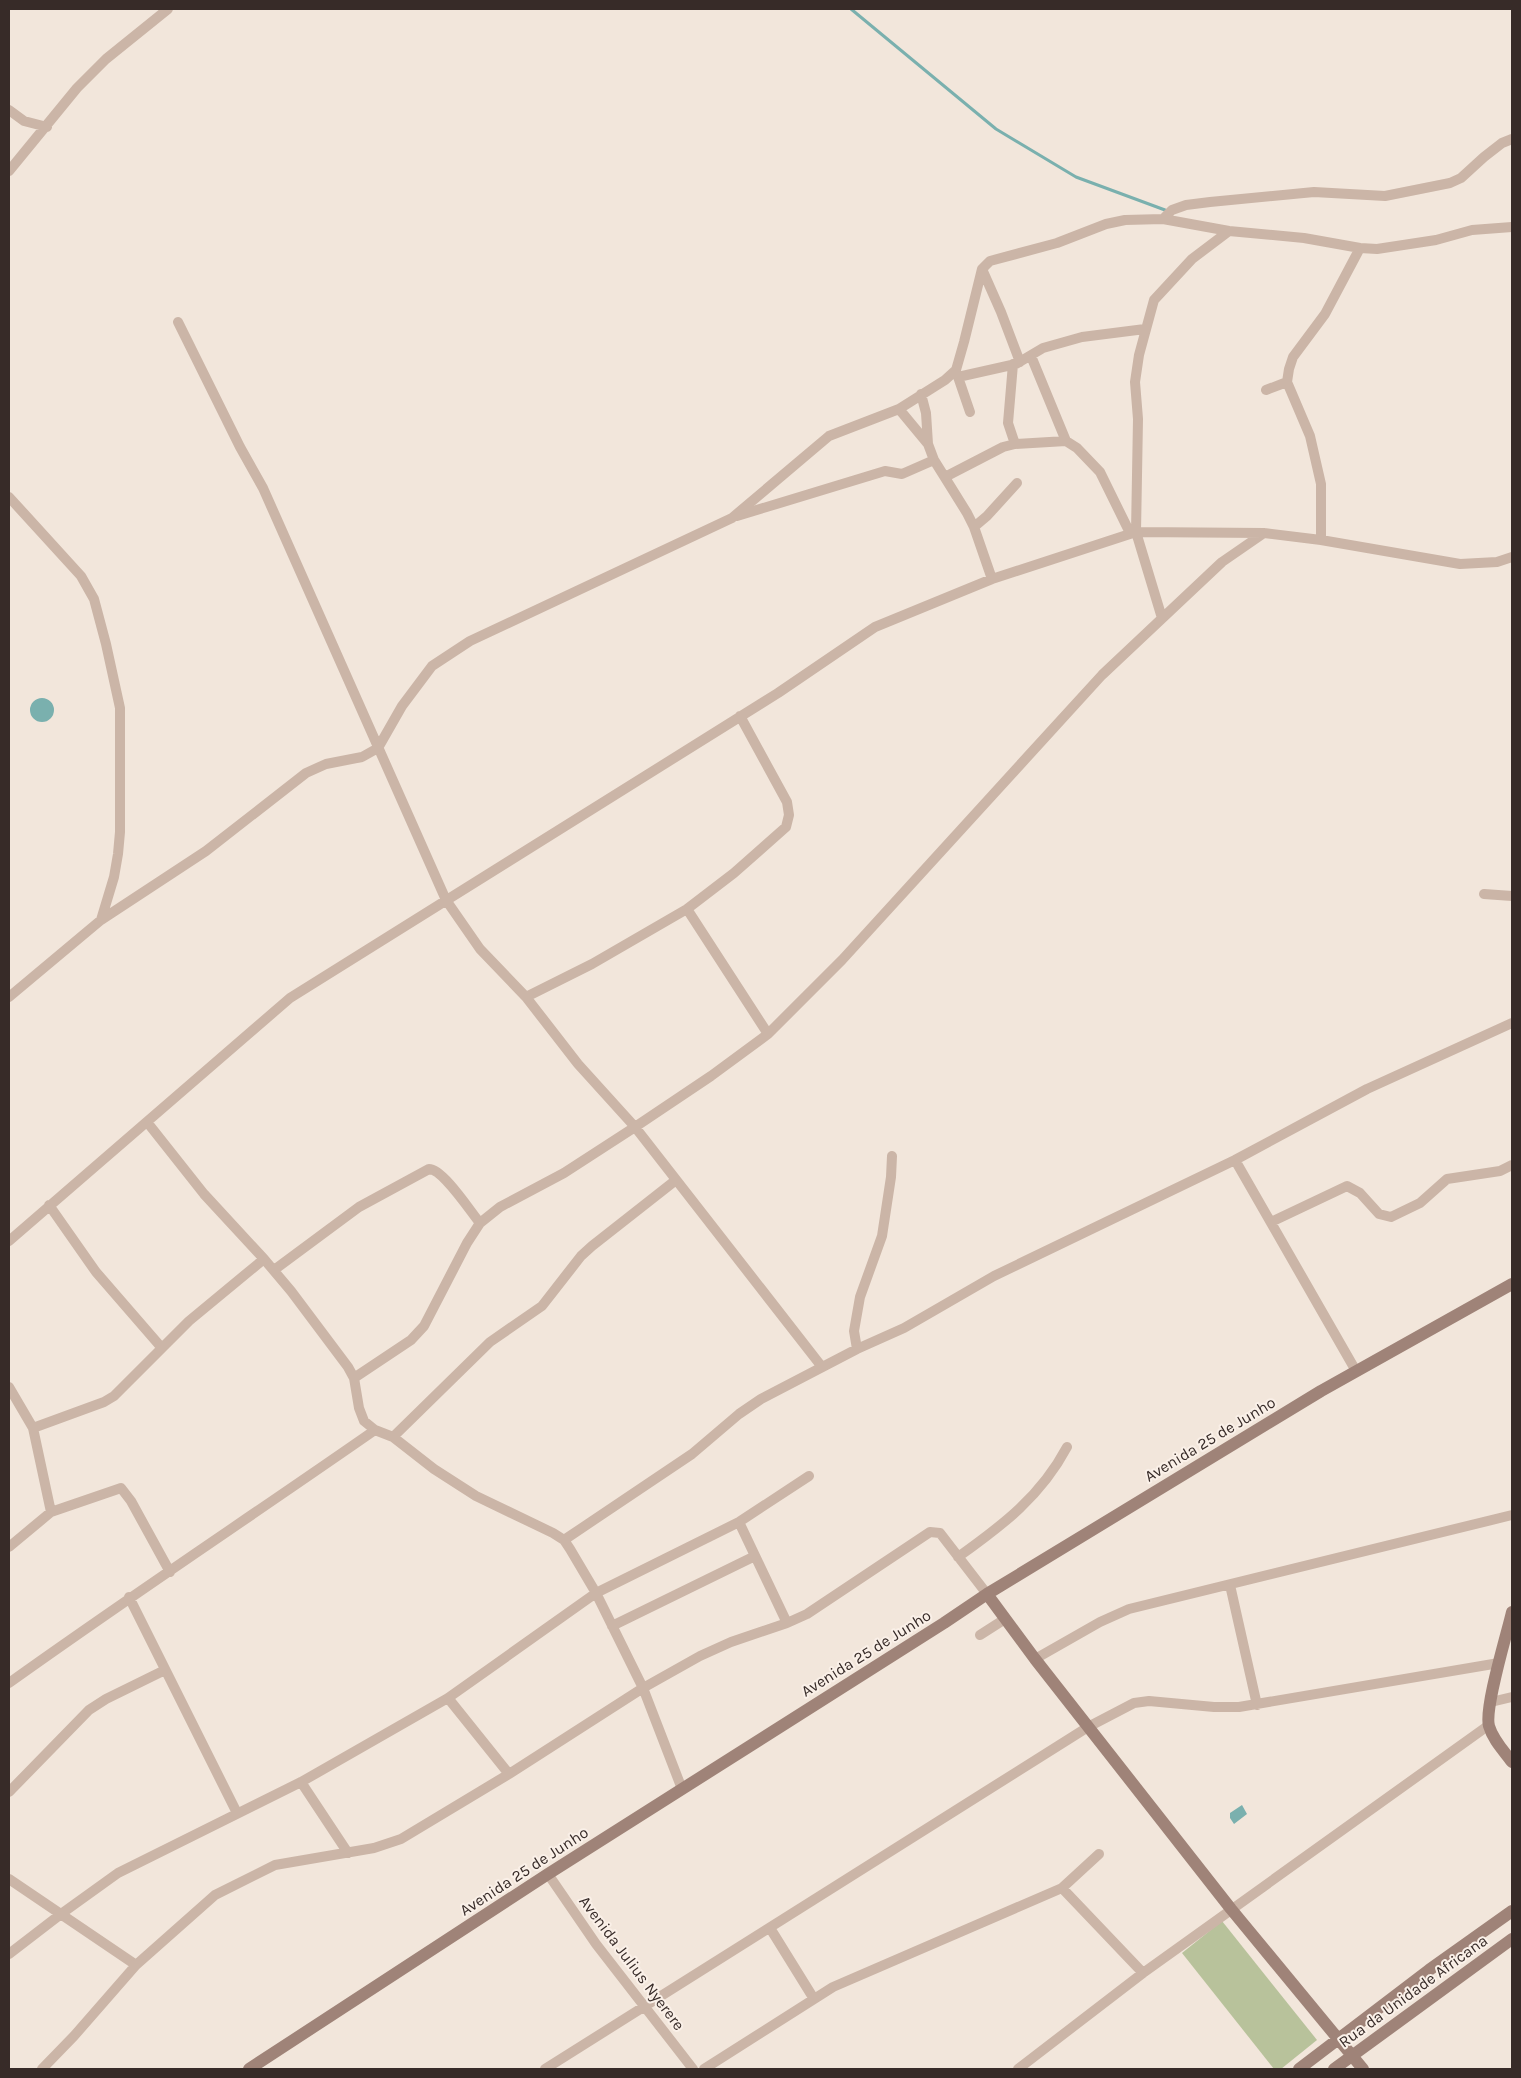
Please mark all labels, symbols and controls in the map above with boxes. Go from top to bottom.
street label: Avenida 25 de Junho [1141,1392,1279,1486]
street label: Avenida 25 de Junho [798,1605,934,1701]
street label: Avenida 25 de Junho [456,1822,592,1920]
street label: Avenida Julius Nyerere [575,1892,689,2034]
street label: Rua da Unidade Africana [1335,1931,1491,2051]

